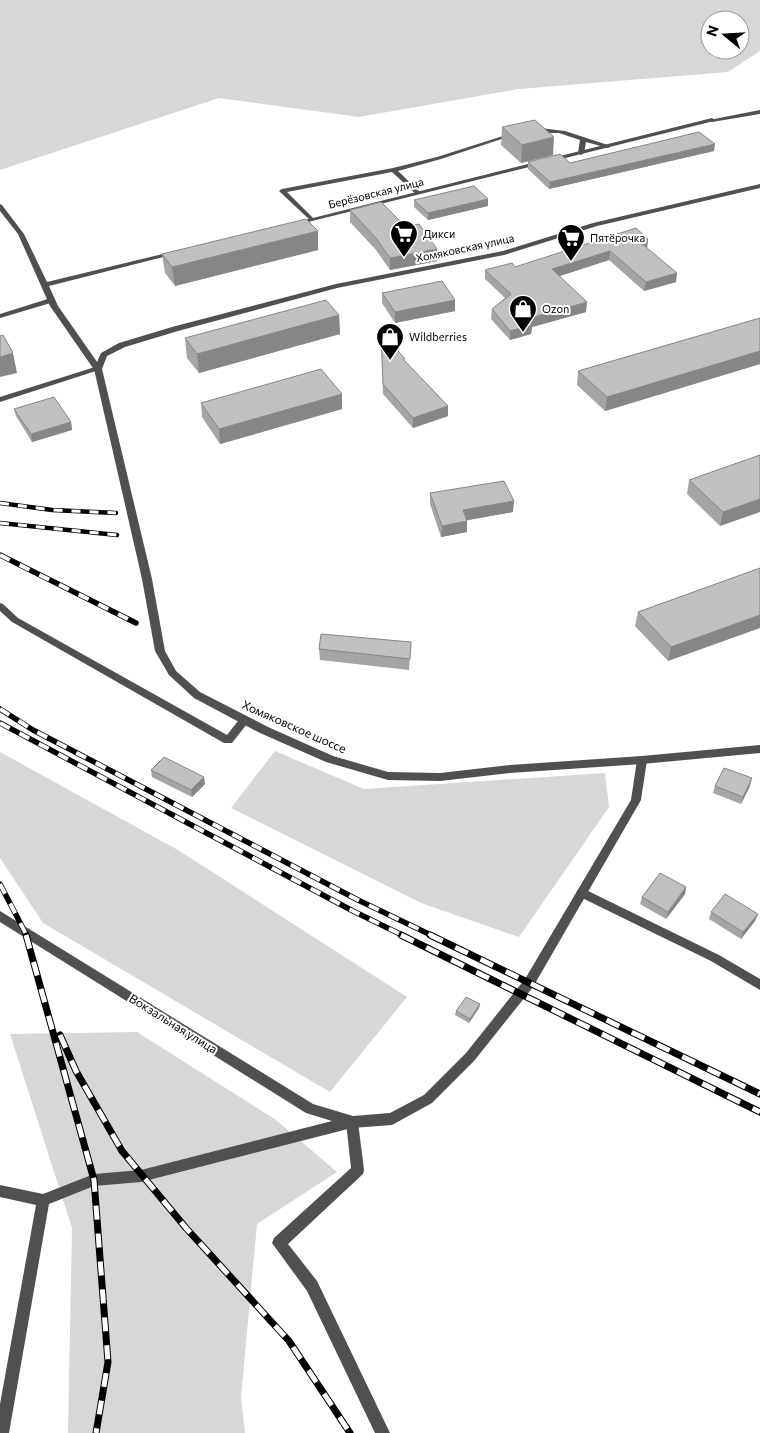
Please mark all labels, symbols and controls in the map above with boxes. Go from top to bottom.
north arrow [700,10,750,60]
text: N [702,23,722,38]
street label: Берёзовская улица [327,174,425,211]
supermarket icon: Дикси [389,219,419,258]
supermarket icon: Пятёрочка [556,223,586,262]
place label: Дикси [423,227,455,240]
street label: Хомяковская улица [414,231,515,264]
place label: Пятёрочка [590,231,645,244]
shop icon: Ozon [508,294,538,333]
place label: Ozon [542,302,569,315]
shop icon: Wildberries [375,322,405,361]
place label: Wildberries [409,330,467,343]
street label: Хомяковское шоссе [240,697,349,755]
street label: Вокзальная улица [127,990,220,1056]

